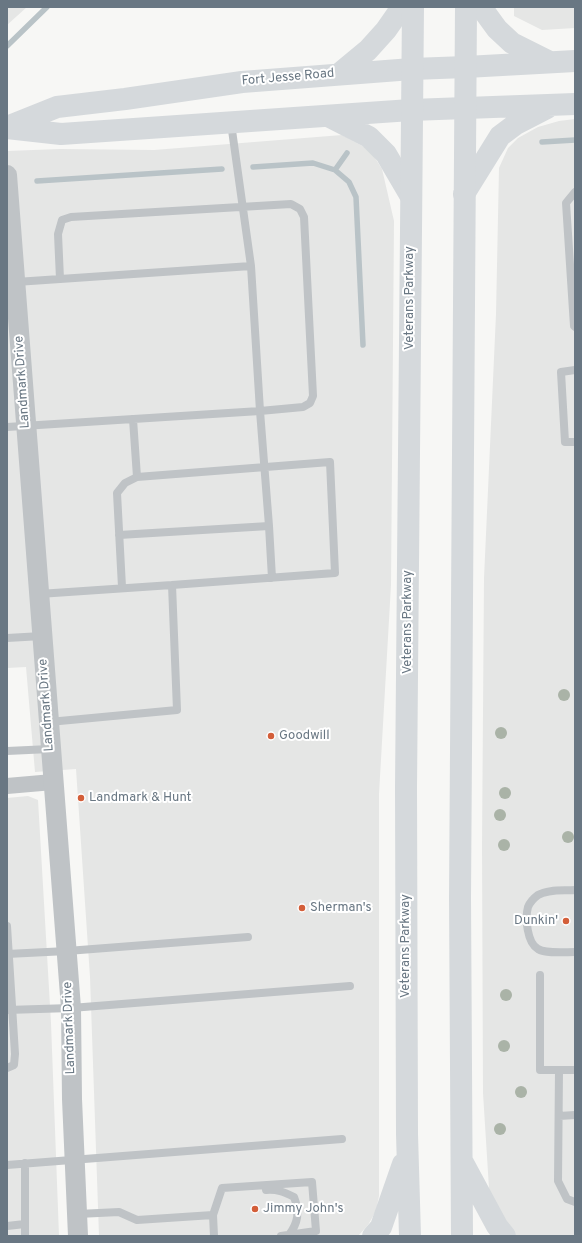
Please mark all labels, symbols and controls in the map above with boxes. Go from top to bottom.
street label: Fort Jesse Road [241,66,335,90]
street label: Veterans Parkway [402,246,418,350]
street label: Landmark Drive [12,335,34,429]
street label: Veterans Parkway [400,570,416,674]
street label: Landmark Drive [36,658,58,752]
place label: Goodwill [279,728,330,744]
marker: Goodwill [266,731,276,741]
place label: Landmark & Hunt [89,790,192,806]
marker: Landmark & Hunt [76,793,86,803]
street label: Veterans Parkway [398,894,414,998]
place label: Sherman's [310,900,372,916]
marker: Sherman's [297,903,307,913]
place label: Dunkin' [514,913,558,929]
marker: Dunkin' [561,916,571,926]
street label: Landmark Drive [61,981,79,1075]
place label: Jimmy John's [263,1201,344,1217]
marker: Jimmy John's [250,1204,260,1214]

